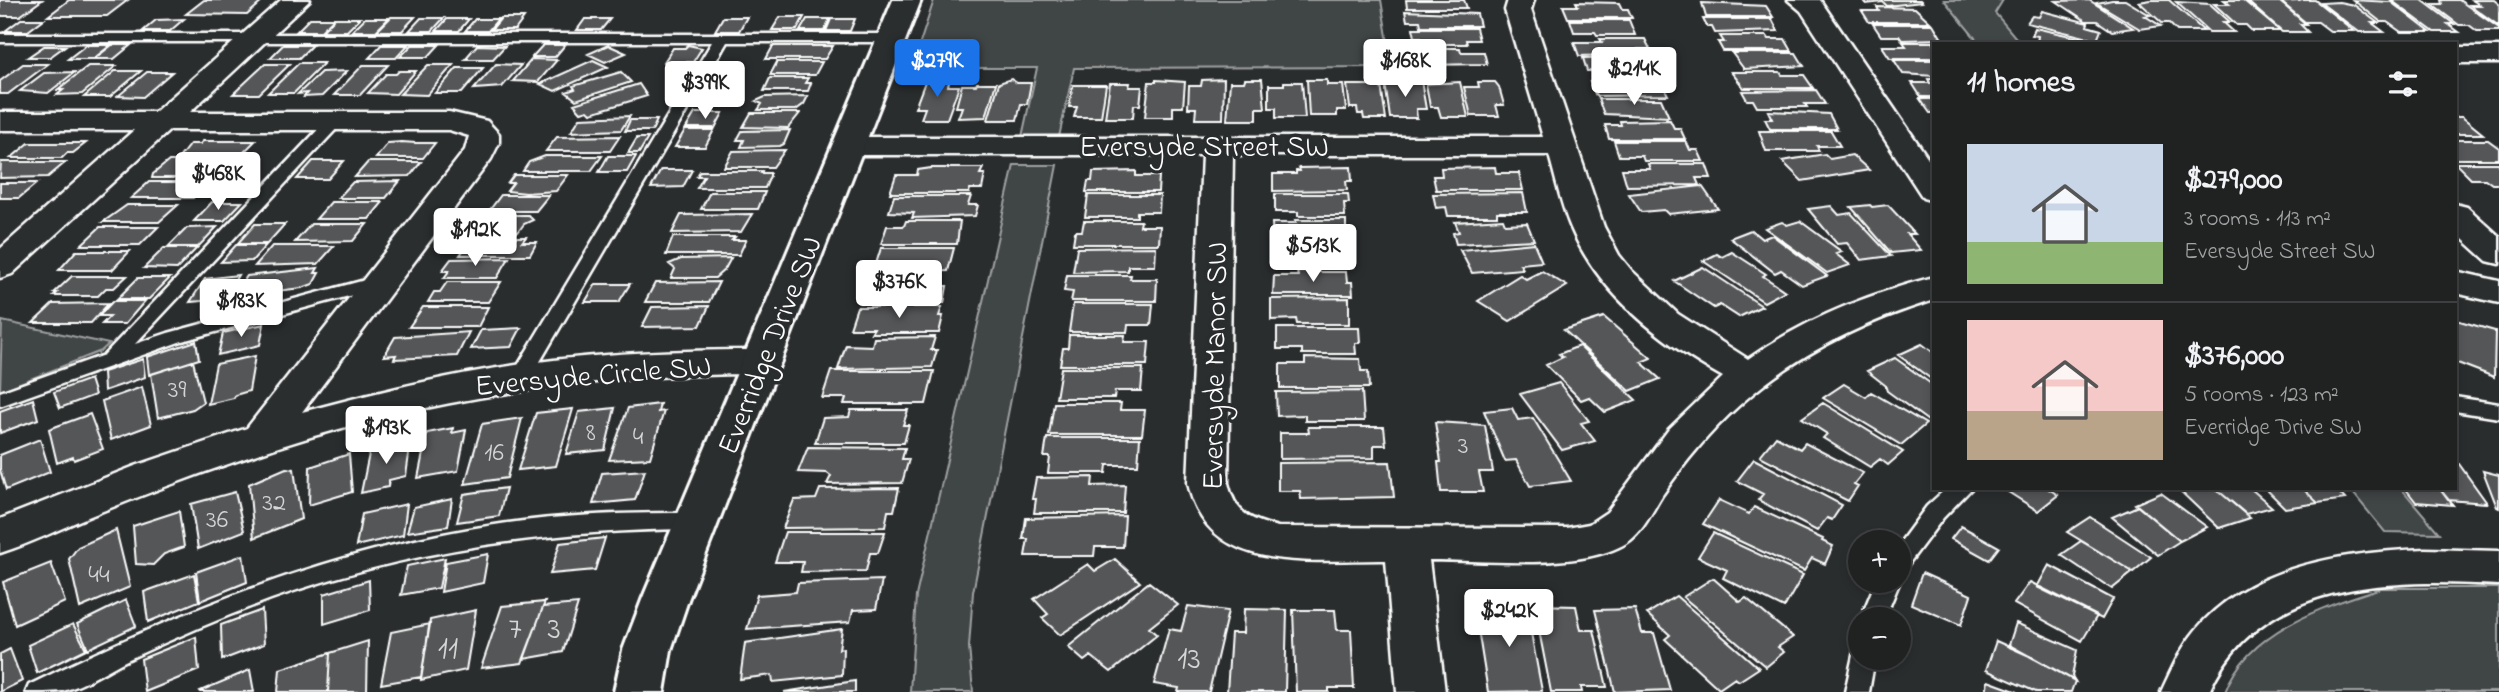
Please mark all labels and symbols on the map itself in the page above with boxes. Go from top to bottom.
pin: $279K [888,40,986,99]
pin: $168K [1356,40,1454,99]
pin: $214K [1585,48,1683,107]
pin: $399K [656,61,754,121]
street label: Eversyde Street SW [1079,127,1329,171]
pin: $468K [169,152,267,212]
pin: $192K [426,208,524,268]
pin: $513K [1264,224,1362,284]
street label: Everridge Drive SW [708,230,836,462]
street label: Eversyde Manor SW [1193,242,1241,491]
pin: $376K [850,260,948,320]
pin: $183K [192,280,290,339]
street label: Eversyde Circle SW [473,346,713,410]
house number: 39 [168,372,186,410]
pin: $193K [337,406,435,466]
house number: 8 [586,415,596,453]
house number: 4 [633,419,644,457]
house number: 3 [1458,428,1468,466]
house number: 16 [484,435,504,473]
house number: 32 [262,485,286,523]
house number: 36 [206,502,228,540]
house number: 44 [88,557,110,595]
pin: $242K [1460,590,1558,649]
house number: 7 [508,607,522,654]
house number: 3 [547,607,561,654]
house number: 11 [438,627,458,674]
house number: 13 [1177,637,1201,684]

